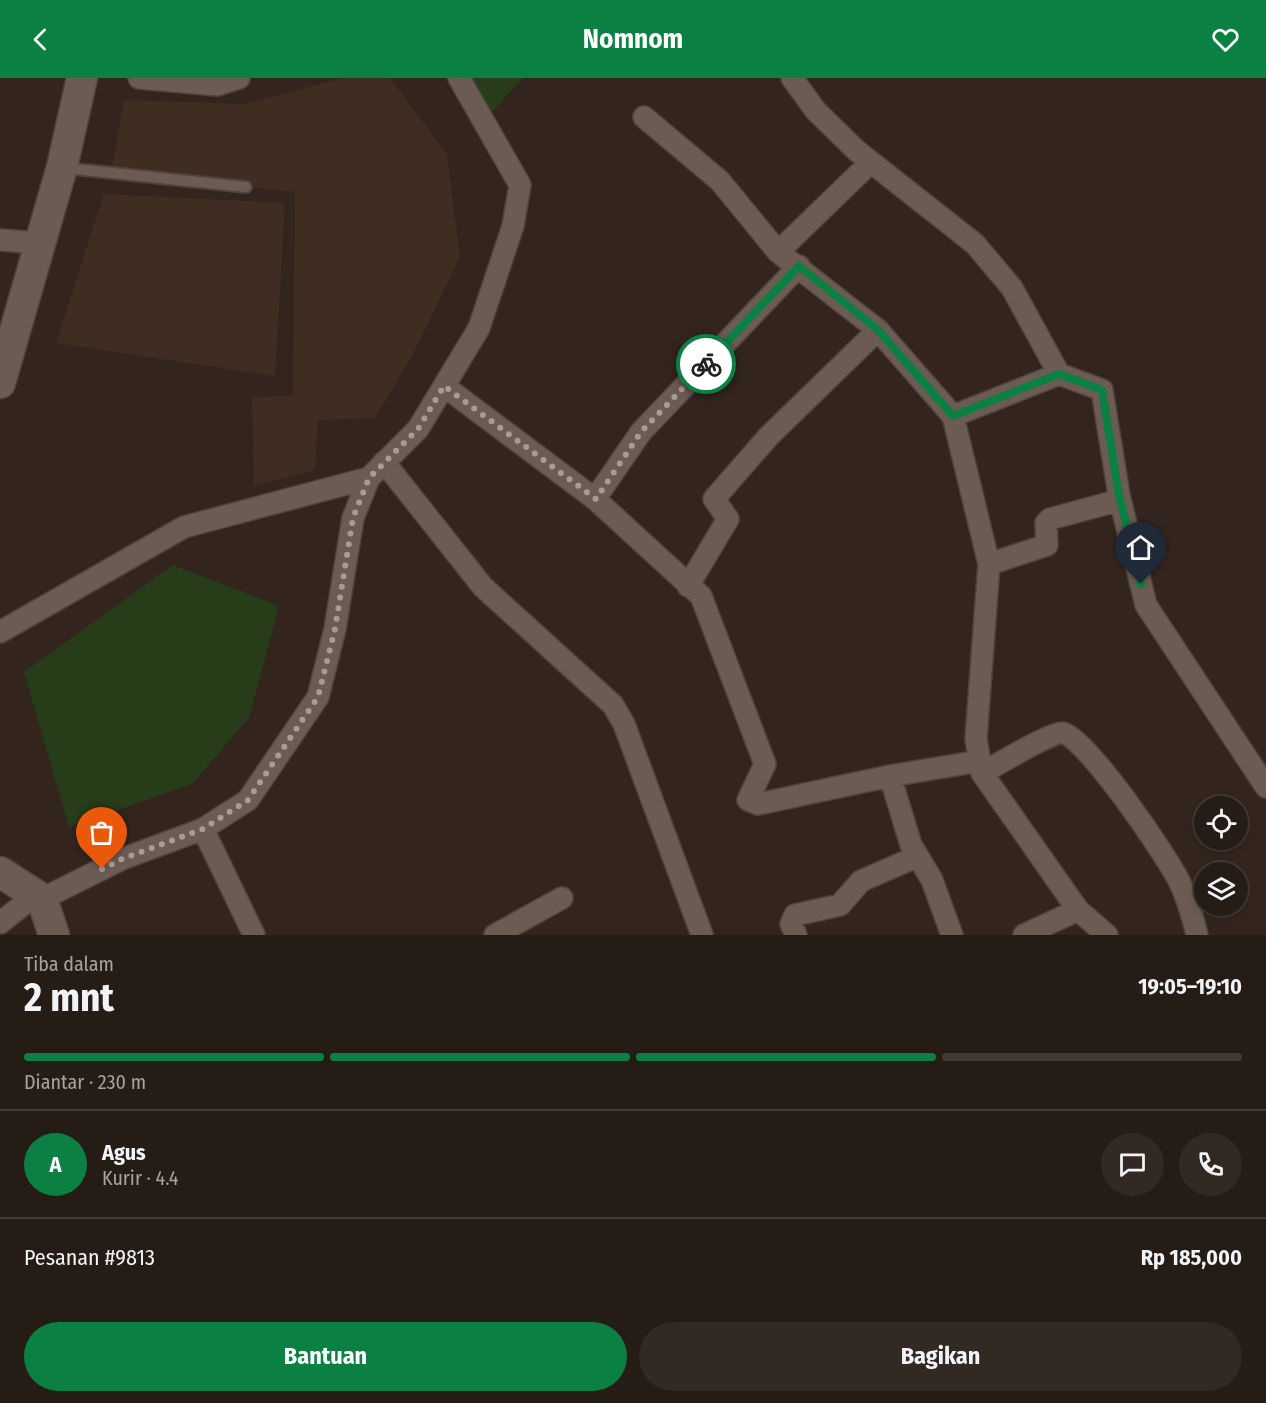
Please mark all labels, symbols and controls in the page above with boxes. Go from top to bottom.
icon: back [24,23,57,56]
text: Nomnom [583,23,683,55]
icon: heart [1209,23,1242,56]
courier [676,334,736,394]
icon: bike [690,348,723,381]
pin [1115,522,1166,584]
icon: home [1124,531,1157,564]
map controls [1194,796,1248,916]
button: locate [1194,796,1248,850]
pin [76,807,127,869]
icon: bag [85,816,118,849]
button: layers [1194,862,1248,916]
text: Tiba dalam [24,952,114,976]
text: 19:05–19:10 [1138,973,1242,1000]
text: 2 mnt [24,975,114,1021]
text: Diantar · 230 m [24,1070,146,1094]
button: chat [1101,1133,1164,1196]
button: phone [1179,1133,1242,1196]
text: Agus [102,1139,146,1166]
text: A [50,1151,61,1178]
text: Kurir · 4.4 [102,1166,178,1190]
text: Pesanan #9813 [24,1244,155,1271]
text: Rp 185,000 [1141,1244,1242,1271]
button: Bantuan [24,1322,627,1391]
button: Bagikan [639,1322,1242,1391]

